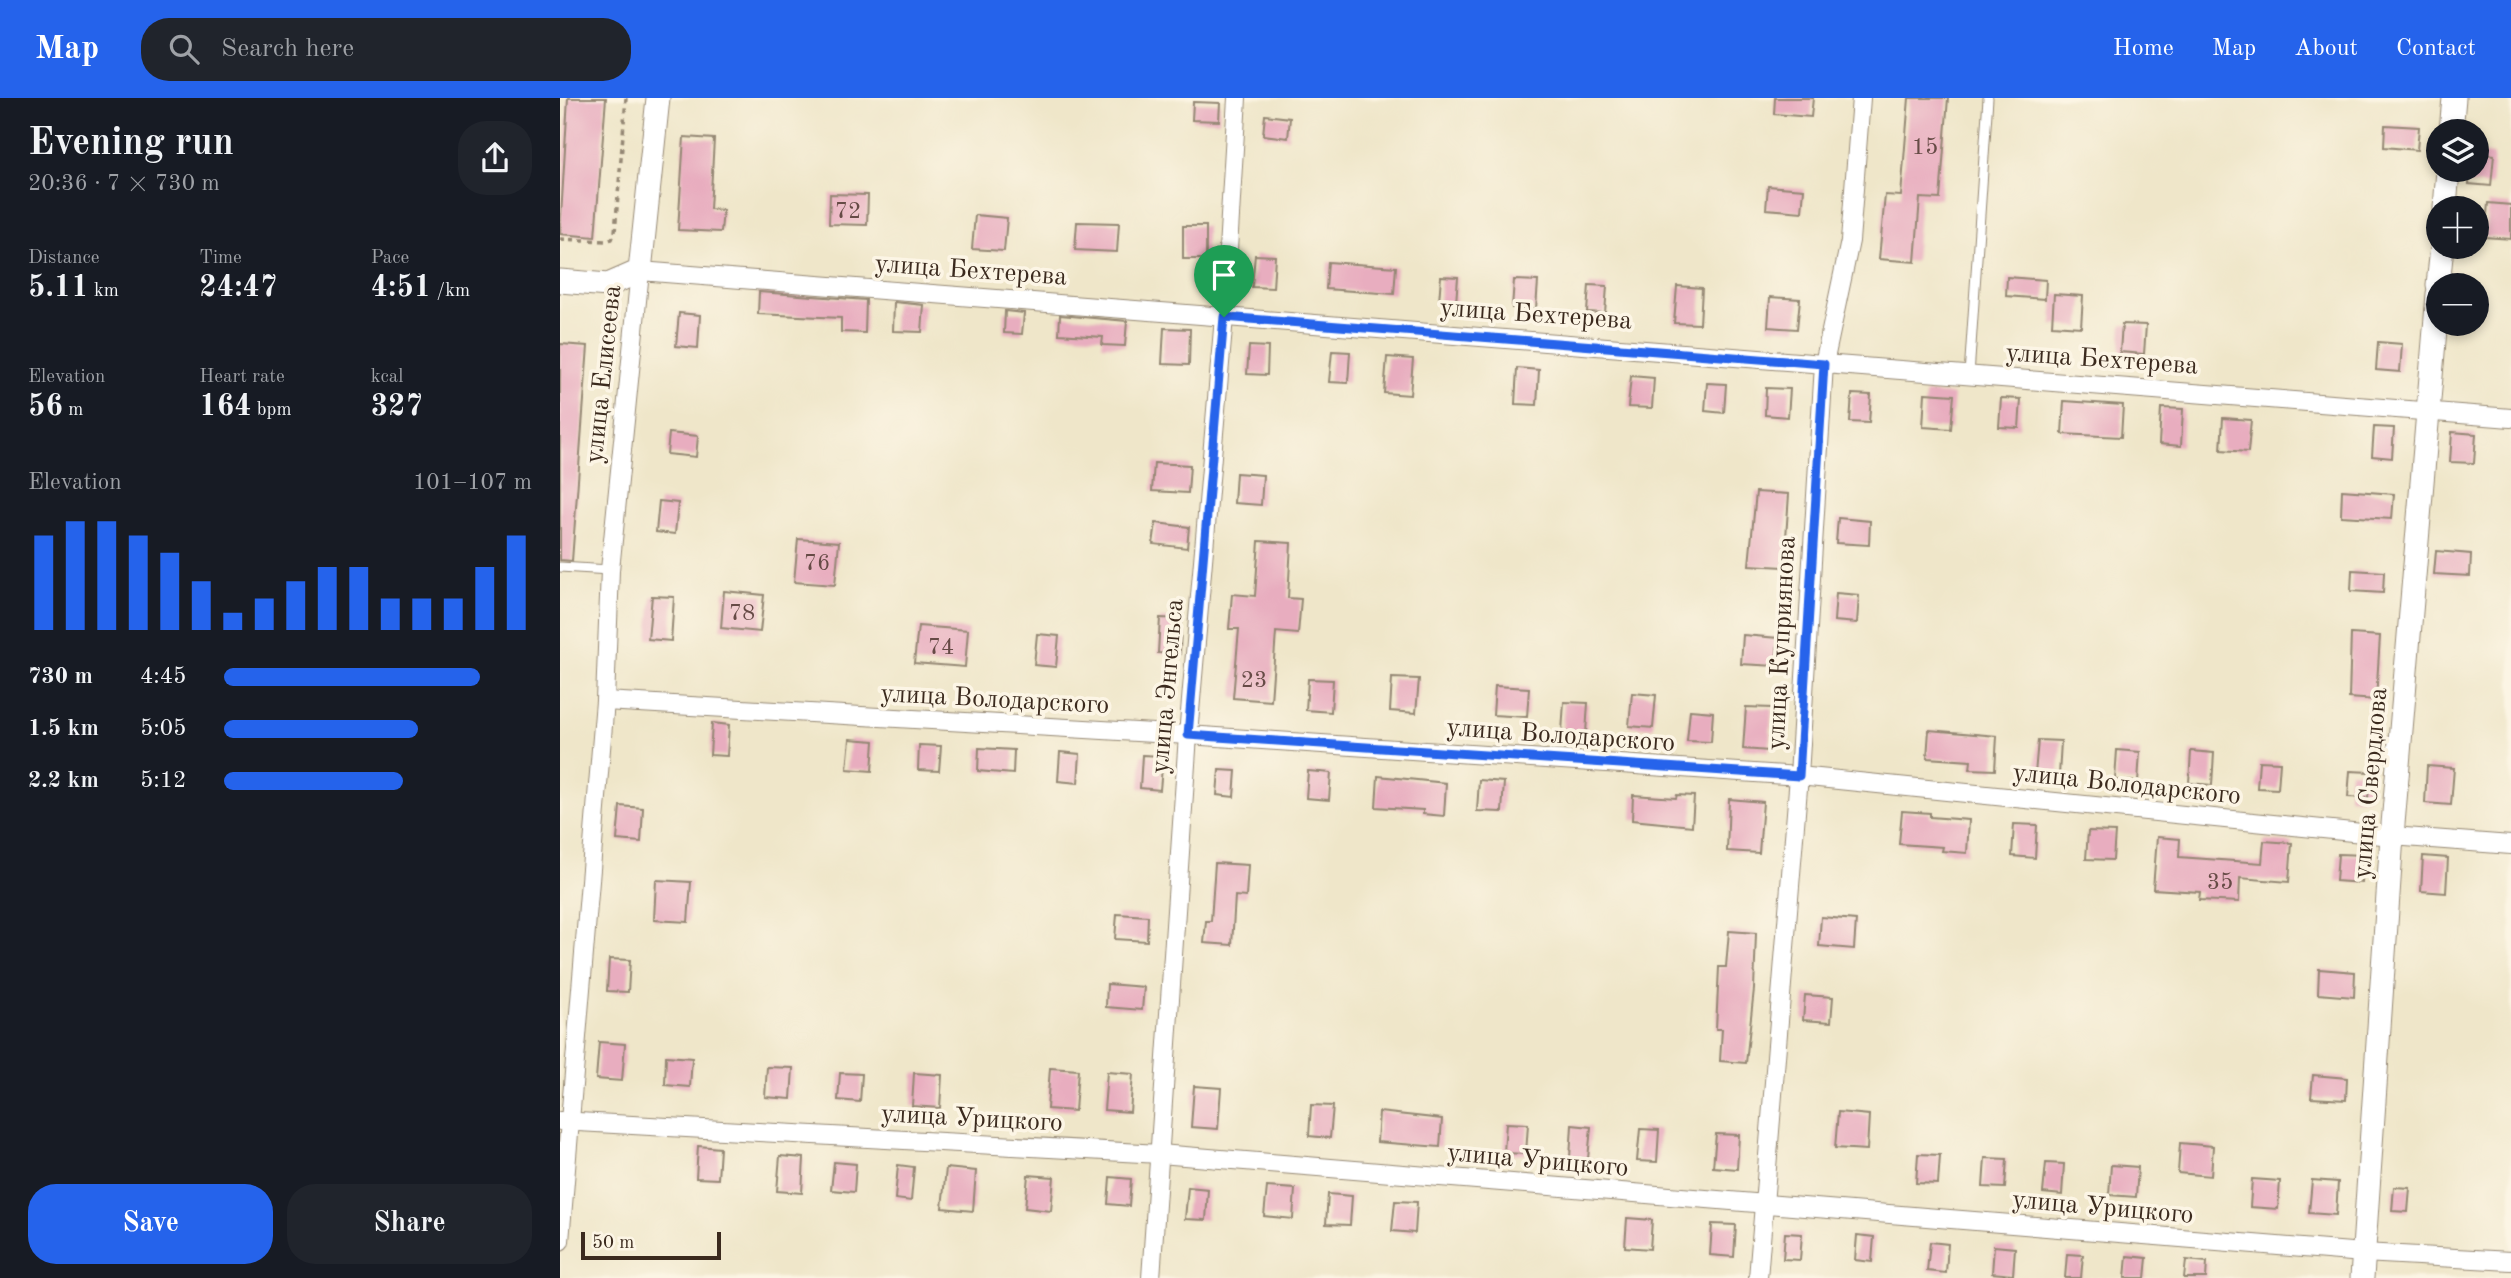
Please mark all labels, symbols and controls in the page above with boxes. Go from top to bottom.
search box [141,18,631,81]
icon: search [165,30,203,68]
text: Map [35,33,99,66]
text: Search here [221,36,354,62]
text: Home [2113,37,2174,61]
text: Map [2212,37,2256,61]
text: About [2294,37,2358,61]
text: Contact [2396,37,2476,61]
map controls [2426,119,2489,336]
button: layers [2426,119,2489,182]
button: share [458,121,532,195]
text: Evening run [28,125,234,163]
house number: 15 [1912,136,1938,159]
text: 20:36 · 7 × 730 m [28,172,220,195]
button: + [2426,196,2489,259]
house number: 72 [835,200,861,223]
pin [1194,245,1254,317]
text: Distance [28,249,100,268]
text: Time [199,249,242,268]
text: Pace [371,249,409,268]
street label: улица Бехтерева [874,251,1068,291]
icon: arrive [1205,256,1243,294]
text: 5.11 [28,273,89,303]
text: 24:47 [199,273,277,303]
text: 4:51 [371,273,431,303]
button: − [2426,273,2489,336]
text: km [89,282,119,301]
text: /km [431,282,470,301]
street label: улица Елисеева [582,283,626,465]
street label: улица Бехтерева [1439,295,1633,335]
street label: улица Бехтерева [2005,340,2199,380]
text: Elevation [28,368,105,387]
text: Heart rate [199,368,285,387]
text: kcal [371,368,403,387]
text: 56 [28,392,63,422]
text: 164 [199,392,252,422]
text: 327 [371,392,423,422]
text: m [63,401,83,420]
text: bpm [252,401,292,420]
text: Elevation [28,471,122,494]
text: 101–107 m [413,471,532,494]
street label: улица Куприянова [1763,535,1801,751]
house number: 76 [804,552,830,575]
street label: улица Энгельса [1147,597,1189,775]
house number: 78 [729,602,755,625]
house number: 74 [928,636,954,659]
text: 730 m [28,665,93,688]
text: 4:45 [140,665,186,688]
house number: 23 [1241,669,1267,692]
street label: улица Володарского [880,681,1110,719]
street label: улица Свердлова [2350,686,2392,880]
street label: улица Володарского [1446,715,1676,757]
text: 1.5 km [28,717,99,740]
text: 5:05 [140,717,186,740]
street label: улица Володарского [2011,760,2242,810]
text: 2.2 km [28,769,99,792]
text: 5:12 [140,769,186,792]
house number: 35 [2207,871,2233,894]
street label: улица Урицкого [880,1101,1064,1137]
street label: улица Урицкого [1446,1140,1630,1182]
button: Save [28,1184,273,1264]
button: Share [287,1184,532,1264]
street label: улица Урицкого [2011,1187,2195,1229]
scale bar [581,1229,721,1261]
text: 50 m [592,1234,634,1253]

